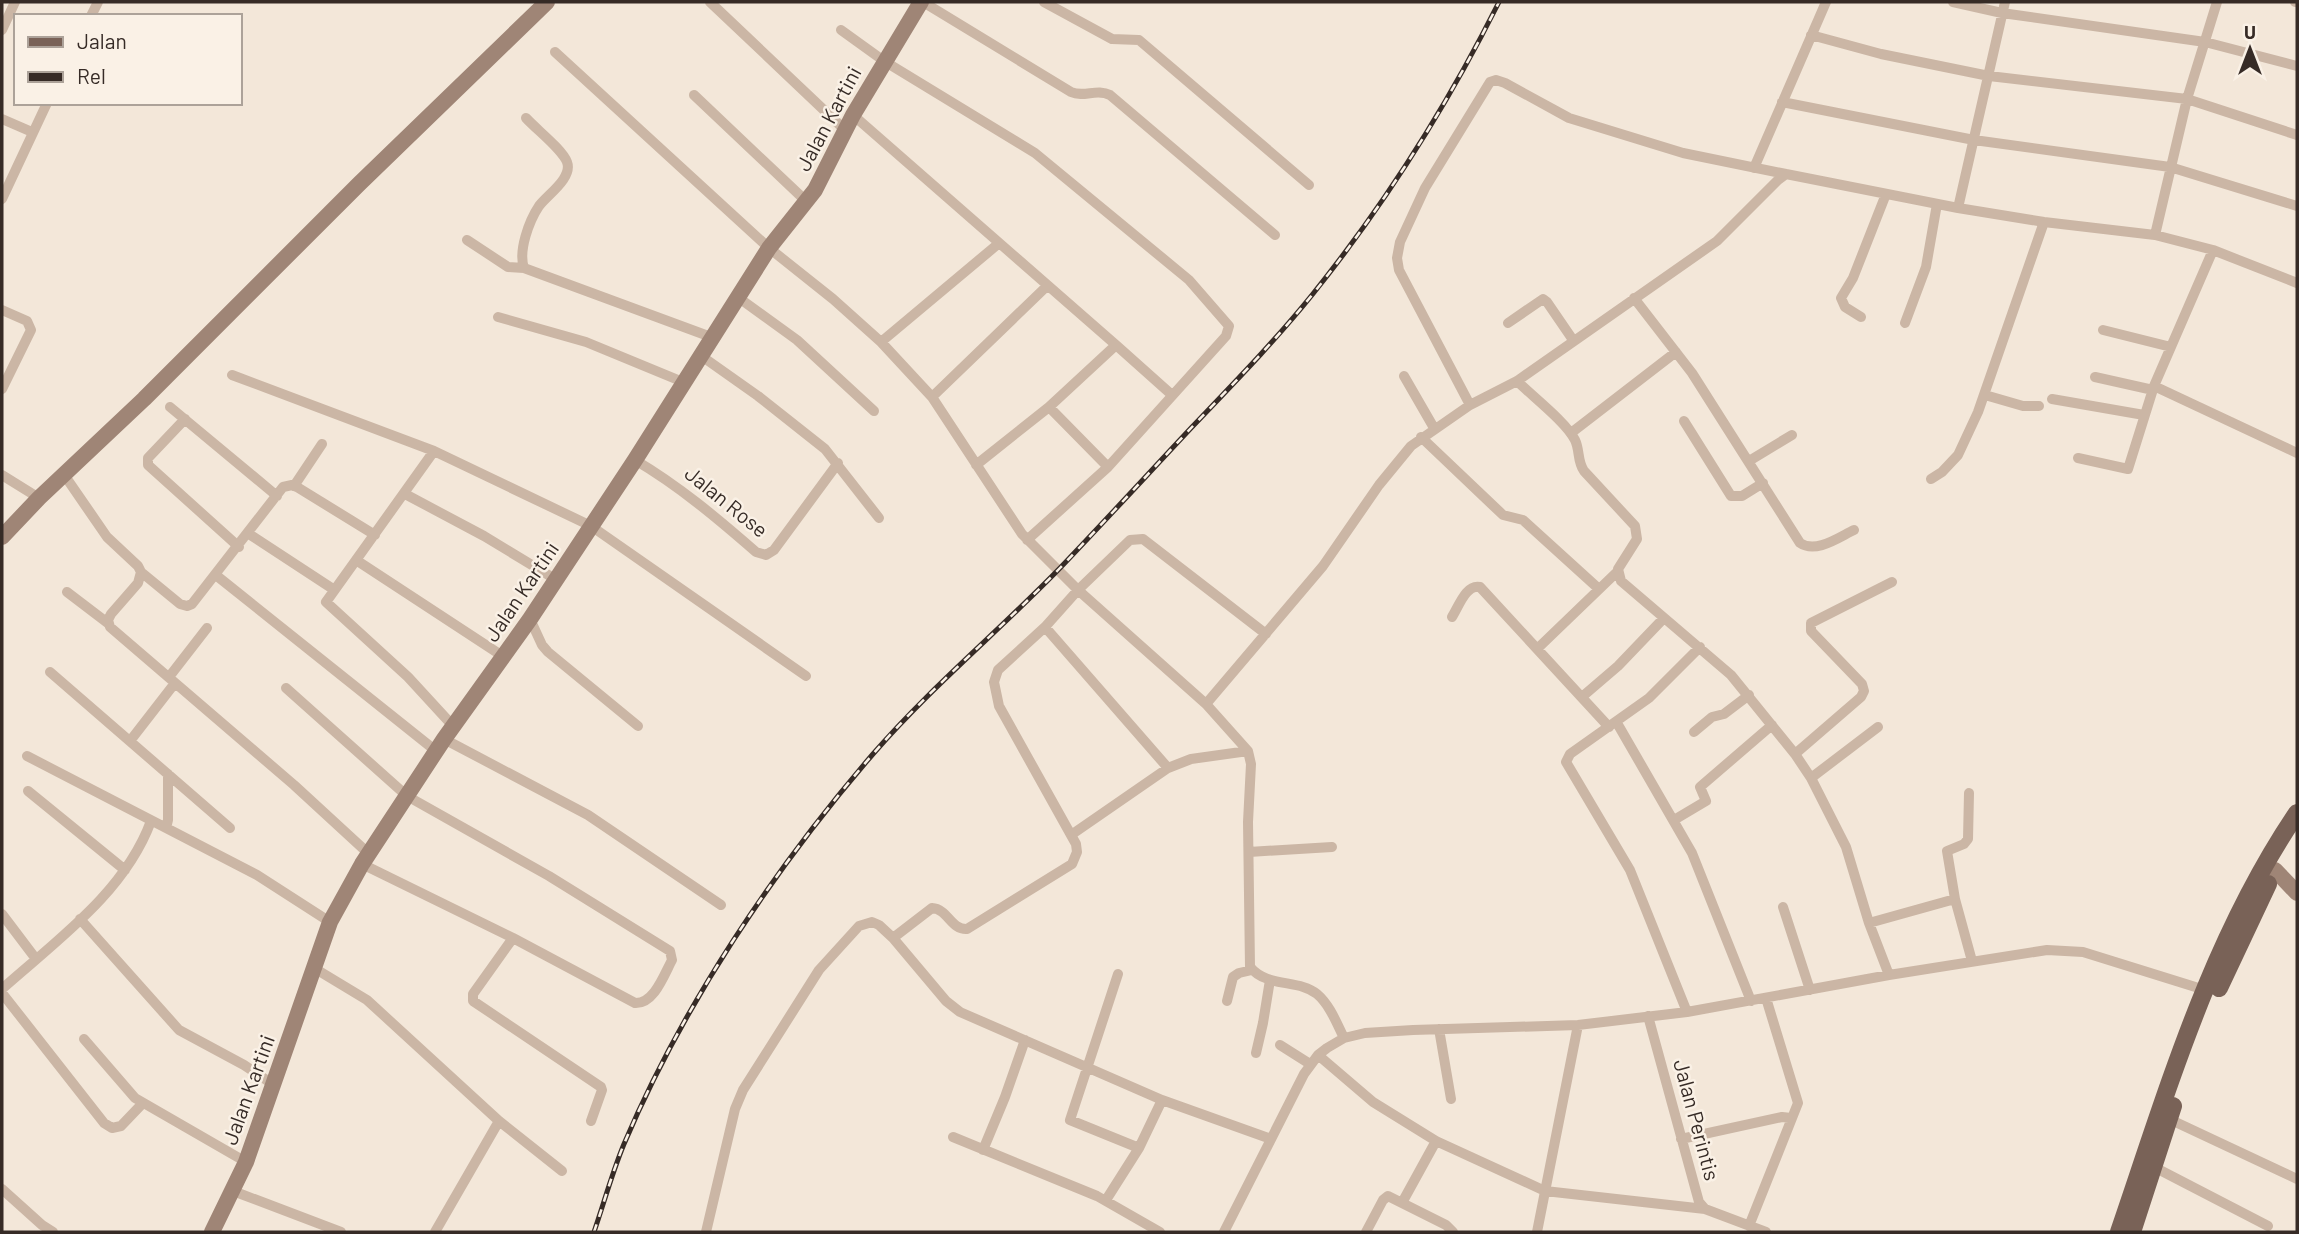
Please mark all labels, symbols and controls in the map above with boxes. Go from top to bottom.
legend [14,14,242,105]
north arrow [2215,14,2285,84]
text: U [2244,20,2256,43]
text: Jalan [77,28,127,53]
street label: Jalan Kartini [790,62,866,175]
text: Rel [77,63,106,88]
street label: Jalan Rose [680,460,773,542]
street label: Jalan Kartini [478,536,563,646]
street label: Jalan Kartini [216,1031,279,1148]
street label: Jalan Perintis [1669,1056,1726,1183]

